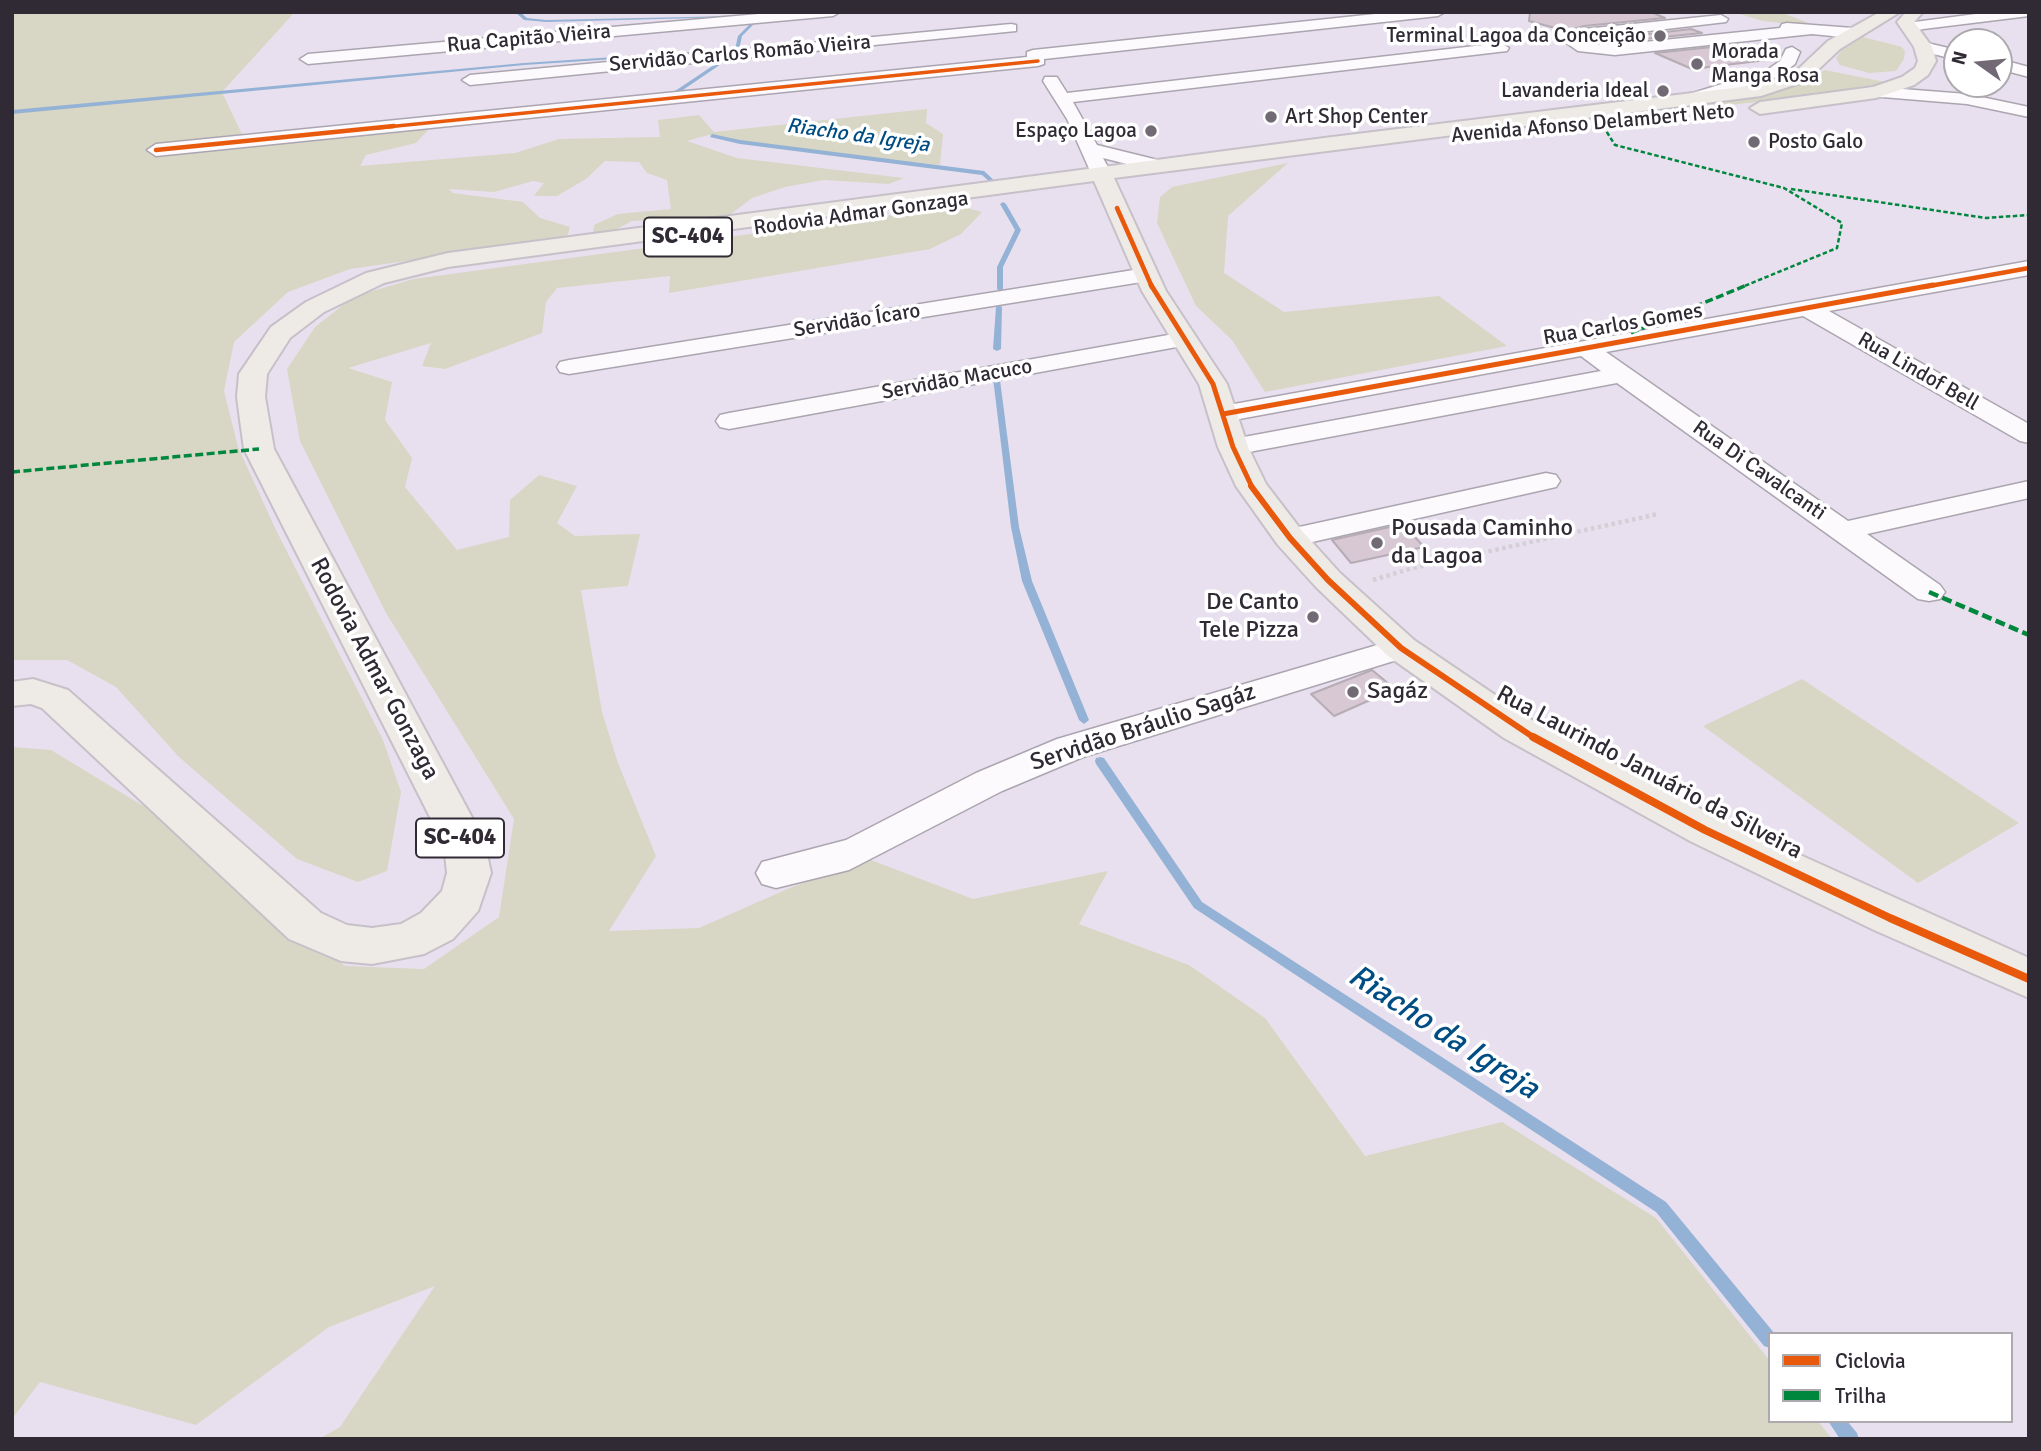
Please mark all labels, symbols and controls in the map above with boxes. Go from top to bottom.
street label: Rua Capitão Vieira [446,19,612,59]
place label: Terminal Lagoa da Conceição [1387,23,1646,49]
marker: Terminal Lagoa da Conceição [1652,28,1668,44]
north arrow [1943,28,2013,98]
street label: Servidão Carlos Romão Vieira [608,30,872,78]
place label: Morada Manga Rosa [1711,39,1820,89]
text: N [1946,49,1973,68]
marker: Morada Manga Rosa [1689,56,1705,72]
place label: Lavanderia Ideal [1501,78,1649,104]
marker: Lavanderia Ideal [1655,83,1671,99]
street label: Avenida Afonso Delambert Neto [1450,99,1736,149]
place label: Art Shop Center [1285,104,1428,130]
marker: Art Shop Center [1263,109,1279,125]
water label: Riacho da Igreja [785,114,931,158]
place label: Espaço Lagoa [1015,118,1137,144]
marker: Espaço Lagoa [1143,123,1159,139]
place label: Posto Galo [1768,129,1863,155]
marker: Posto Galo [1746,134,1762,150]
street label: Rodovia Admar Gonzaga [752,186,970,242]
road number: SC-404 [644,218,732,256]
street label: Servidão Ícaro [792,299,922,343]
street label: Rua Carlos Gomes [1541,299,1705,351]
street label: Rua Lindof Bell [1853,327,1983,417]
street label: Servidão Macuco [880,354,1034,406]
street label: Rua Di Cavalcanti [1687,416,1831,526]
place label: Pousada Caminho da Lagoa [1391,515,1573,571]
marker: Pousada Caminho da Lagoa [1369,535,1385,551]
street label: Rodovia Admar Gonzaga [303,553,445,785]
place label: De Canto Tele Pizza [1199,589,1299,645]
marker: De Canto Tele Pizza [1305,609,1321,625]
street label: Servidão Bráulio Sagáz [1027,678,1259,778]
place label: Sagáz [1367,678,1428,706]
street label: Rua Laurindo Januário da Silveira [1491,680,1807,866]
marker: Sagáz [1345,684,1361,700]
road number: SC-404 [416,818,504,858]
water label: Riacho da Igreja [1341,957,1545,1109]
legend [1768,1332,2013,1423]
text: Ciclovia [1835,1348,1906,1374]
text: Trilha [1835,1383,1886,1409]

